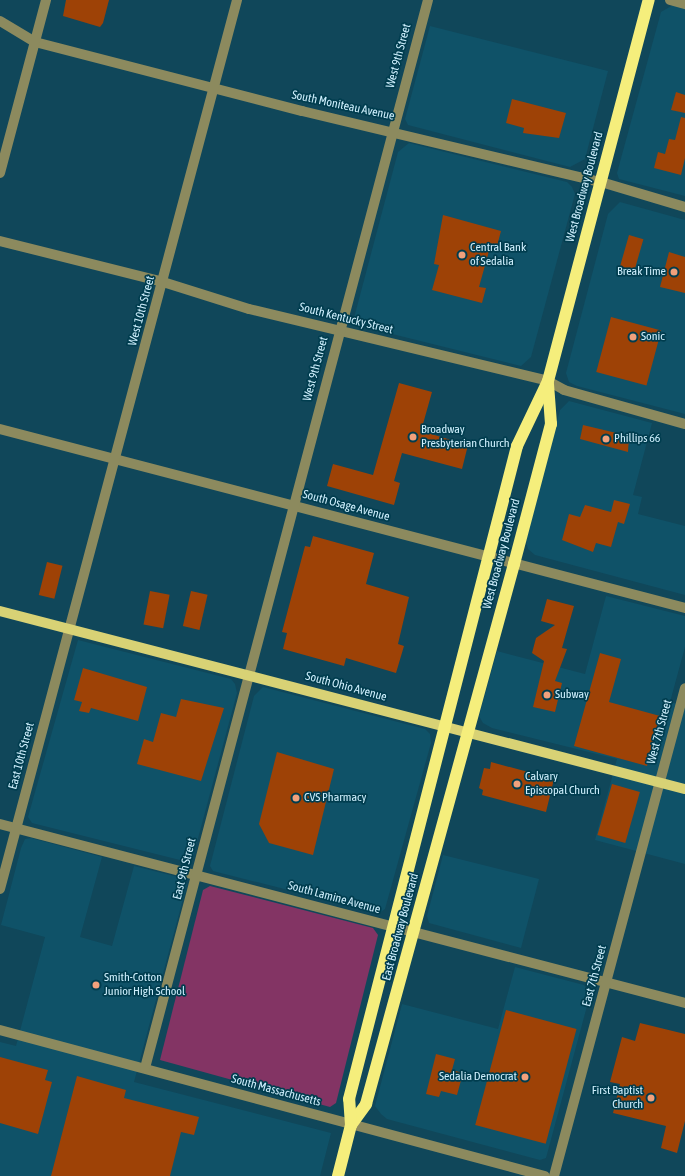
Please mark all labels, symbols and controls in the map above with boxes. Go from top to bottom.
street label: West 9th Street [384,22,414,90]
street label: South Moniteau Avenue [290,88,396,124]
street label: West Broadway Boulevard [563,130,607,244]
place label: Central Bank of Sedalia [470,241,526,269]
marker: Central Bank of Sedalia [457,250,467,260]
place label: Break Time [617,265,666,279]
marker: Break Time [669,267,679,277]
street label: West 10th Street [126,275,158,347]
street label: South Kentucky Street [298,300,394,338]
place label: Sonic [641,330,665,344]
marker: Sonic [628,332,638,342]
street label: West 9th Street [301,335,331,403]
place label: Broadway Presbyterian Church [421,423,510,451]
marker: Broadway Presbyterian Church [408,432,418,442]
place label: Phillips 66 [614,432,660,446]
marker: Phillips 66 [601,434,611,444]
street label: South Osage Avenue [301,487,391,525]
street label: West Broadway Boulevard [480,497,524,611]
street label: South Ohio Avenue [304,669,388,705]
place label: Subway [555,688,589,702]
marker: Subway [542,690,552,700]
street label: West 7th Street [645,698,675,766]
street label: East 10th Street [6,721,38,791]
place label: Calvary Episcopal Church [525,770,600,798]
marker: Calvary Episcopal Church [512,779,522,789]
place label: CVS Pharmacy [304,791,366,805]
marker: CVS Pharmacy [291,793,301,803]
street label: East 9th Street [170,837,200,901]
street label: East Broadway Boulevard [380,872,422,982]
street label: South Lamine Avenue [286,879,382,917]
street label: East 7th Street [580,944,610,1008]
place label: Smith-Cotton Junior High School [104,971,185,999]
marker: Smith-Cotton Junior High School [91,980,101,990]
place label: Sedalia Democrat [439,1070,517,1084]
street label: South Massachusetts [230,1072,322,1110]
marker: Sedalia Democrat [520,1072,530,1082]
place label: First Baptist Church [592,1084,643,1112]
marker: First Baptist Church [646,1093,656,1103]

